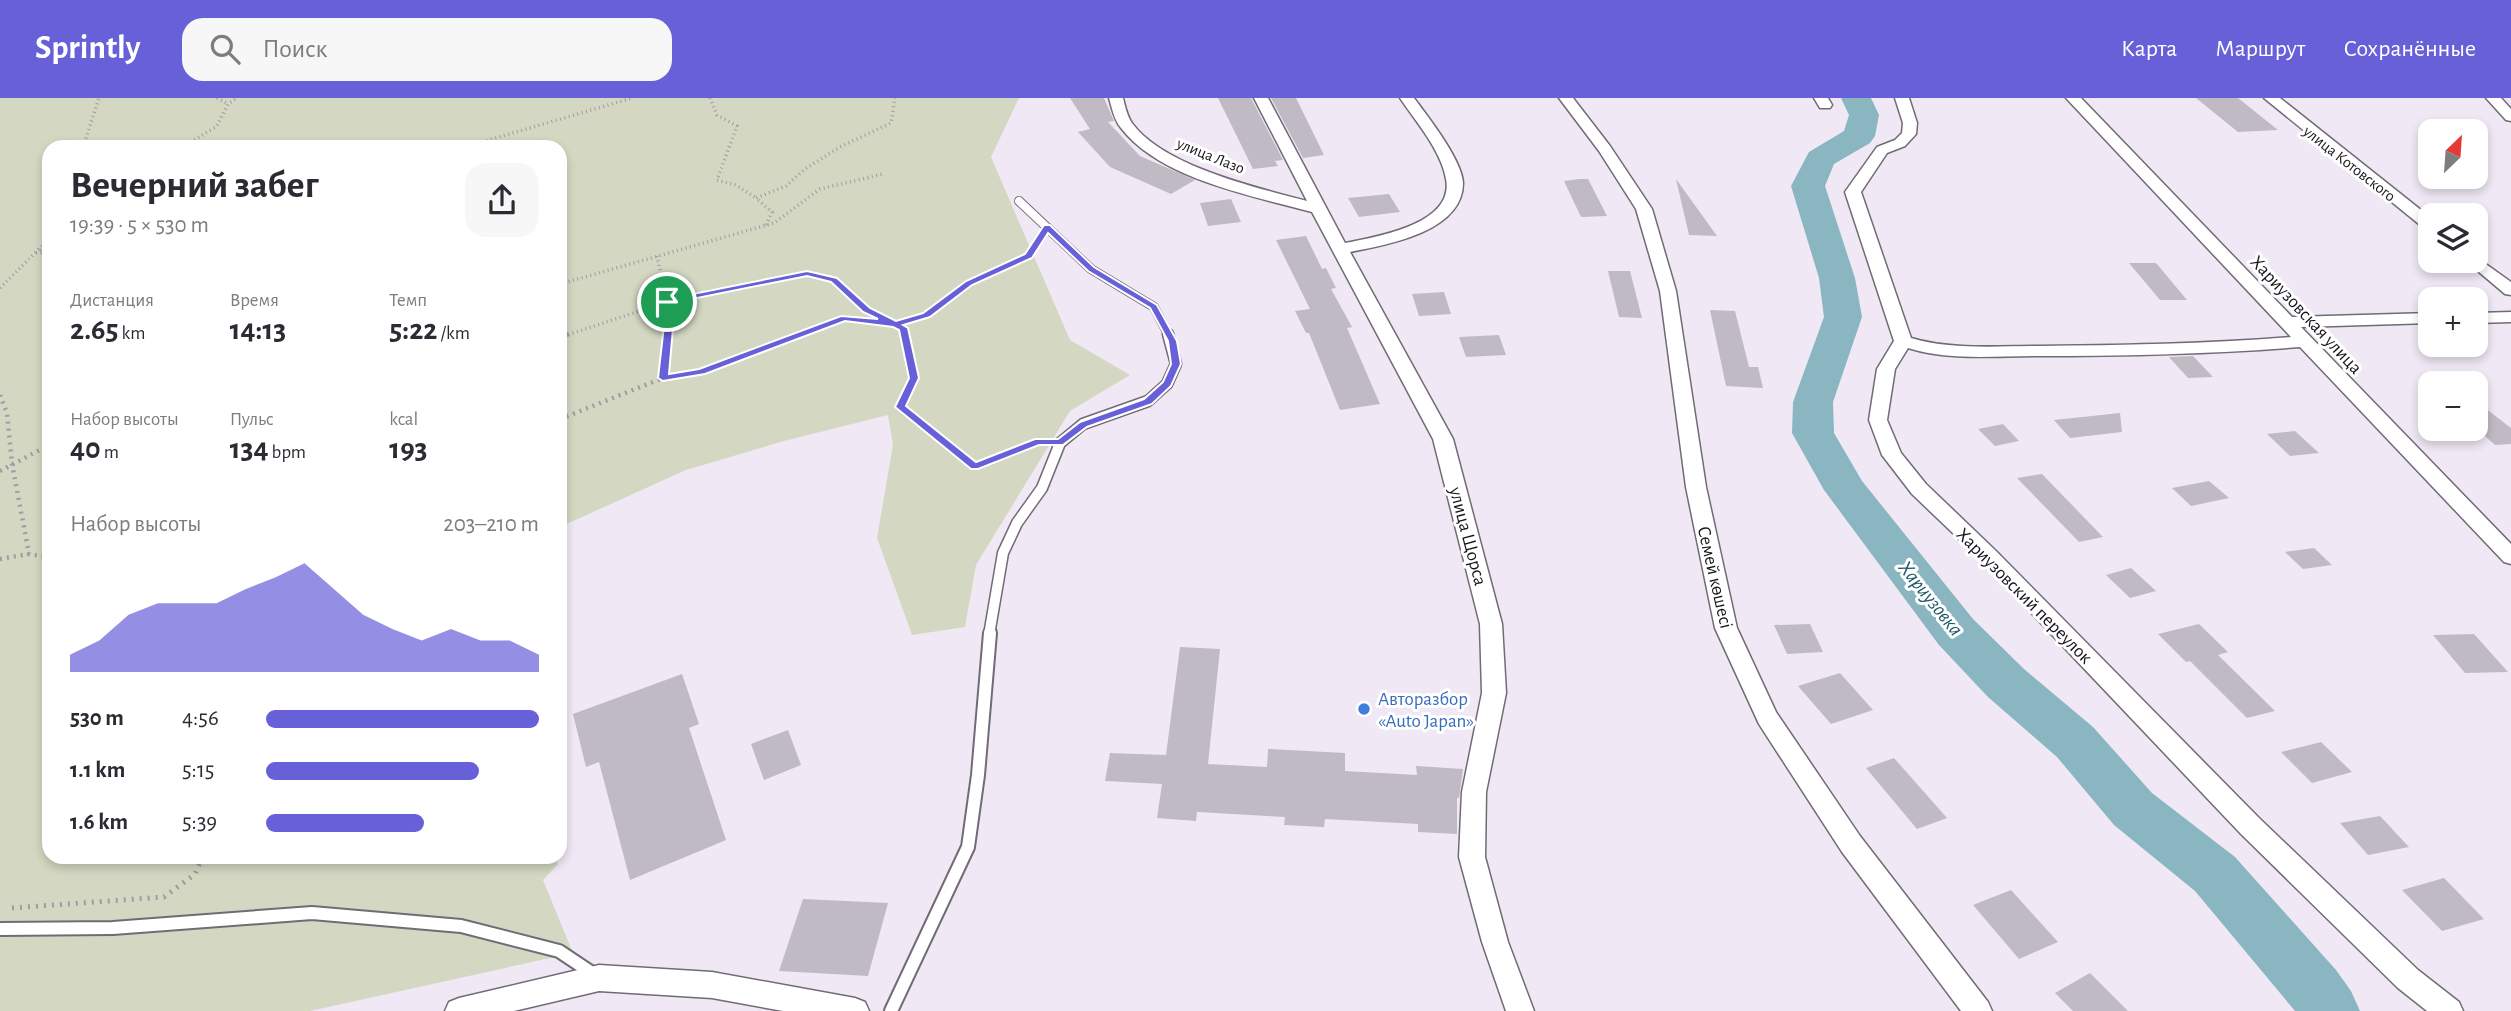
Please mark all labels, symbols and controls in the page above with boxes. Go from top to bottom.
search box [182,18,672,81]
icon: search [206,30,244,68]
text: Sprintly [35,32,140,65]
text: Поиск [262,36,327,62]
text: Карта [2121,37,2177,61]
text: Маршрут [2215,37,2305,61]
text: Сохранённые [2343,37,2476,61]
north arrow [2418,119,2488,189]
map controls [2418,119,2488,441]
street label: улица Котовского [2299,122,2399,205]
street label: улица Лазо [1173,135,1247,178]
button: share [465,163,539,237]
text: Вечерний забег [70,167,319,205]
button: layers [2418,203,2488,273]
text: 19:39 · 5 × 530 m [70,214,209,237]
street label: Хариузовская улица [2246,252,2366,378]
pin [637,272,697,332]
icon: arrive [648,283,686,321]
button: + [2418,287,2488,357]
text: Дистанция [70,291,154,310]
text: Время [230,291,279,310]
text: Темп [389,291,427,310]
text: 2.65 [70,315,118,345]
text: 14:13 [230,315,286,345]
text: 5:22 [389,315,437,345]
text: km [118,324,145,343]
text: /km [437,324,470,343]
button: − [2418,371,2488,441]
text: Набор высоты [70,410,179,429]
text: Пульс [230,410,274,429]
text: kcal [389,410,418,429]
text: 40 [70,434,101,464]
text: 134 [230,434,268,464]
text: 193 [389,434,428,464]
text: m [101,443,119,462]
text: bpm [268,443,306,462]
street label: улица Щорса [1445,484,1490,588]
text: Набор высоты [70,513,202,536]
text: 203–210 m [443,513,539,536]
street label: Семей көшесі [1694,524,1736,630]
street label: Хариузовский переулок [1952,525,2096,668]
water label: Хариузовка [1894,557,1967,640]
place label: Авторазбор «Auto Japan» [1378,690,1474,731]
marker: Авторазбор «Auto Japan» [1356,701,1372,717]
text: 530 m [70,707,124,730]
text: 4:56 [182,707,219,730]
text: 1.1 km [70,759,125,782]
text: 5:15 [182,759,214,782]
text: 1.6 km [70,811,128,834]
text: 5:39 [182,811,217,834]

